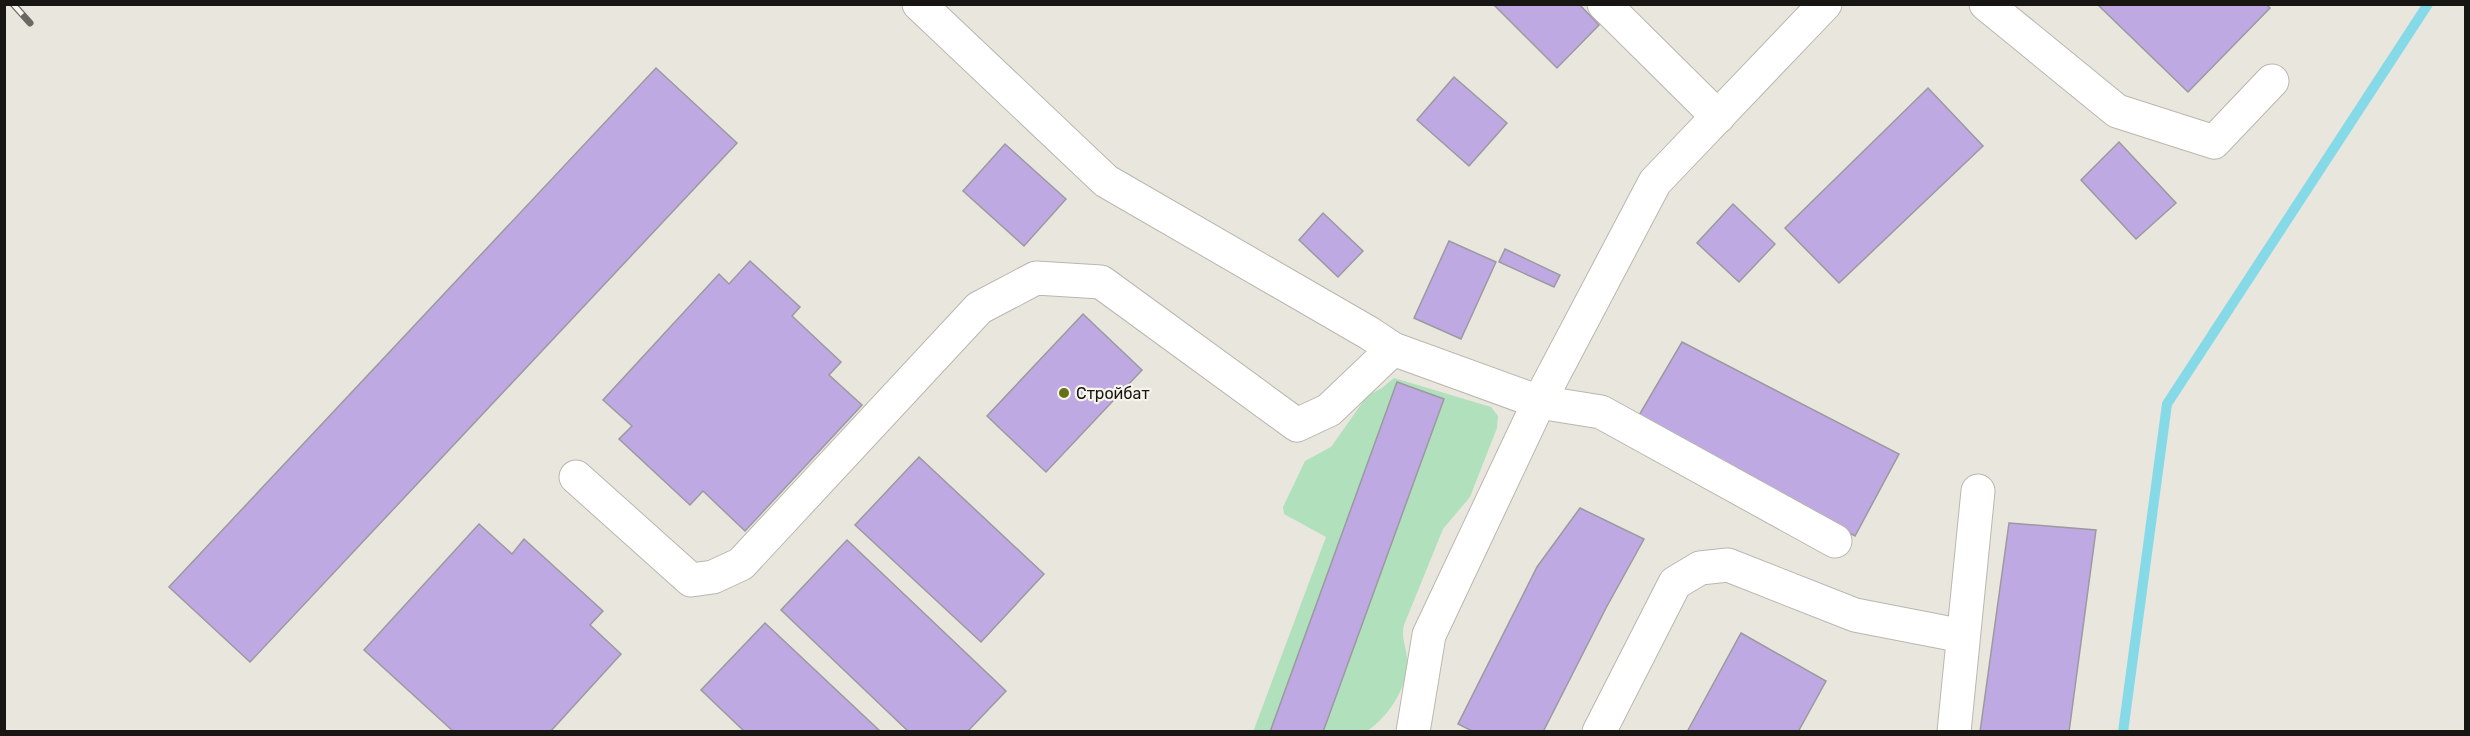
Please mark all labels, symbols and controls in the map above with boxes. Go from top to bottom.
place label: Стройбат [1076,384,1150,403]
marker: Стройбат [1057,386,1071,400]

